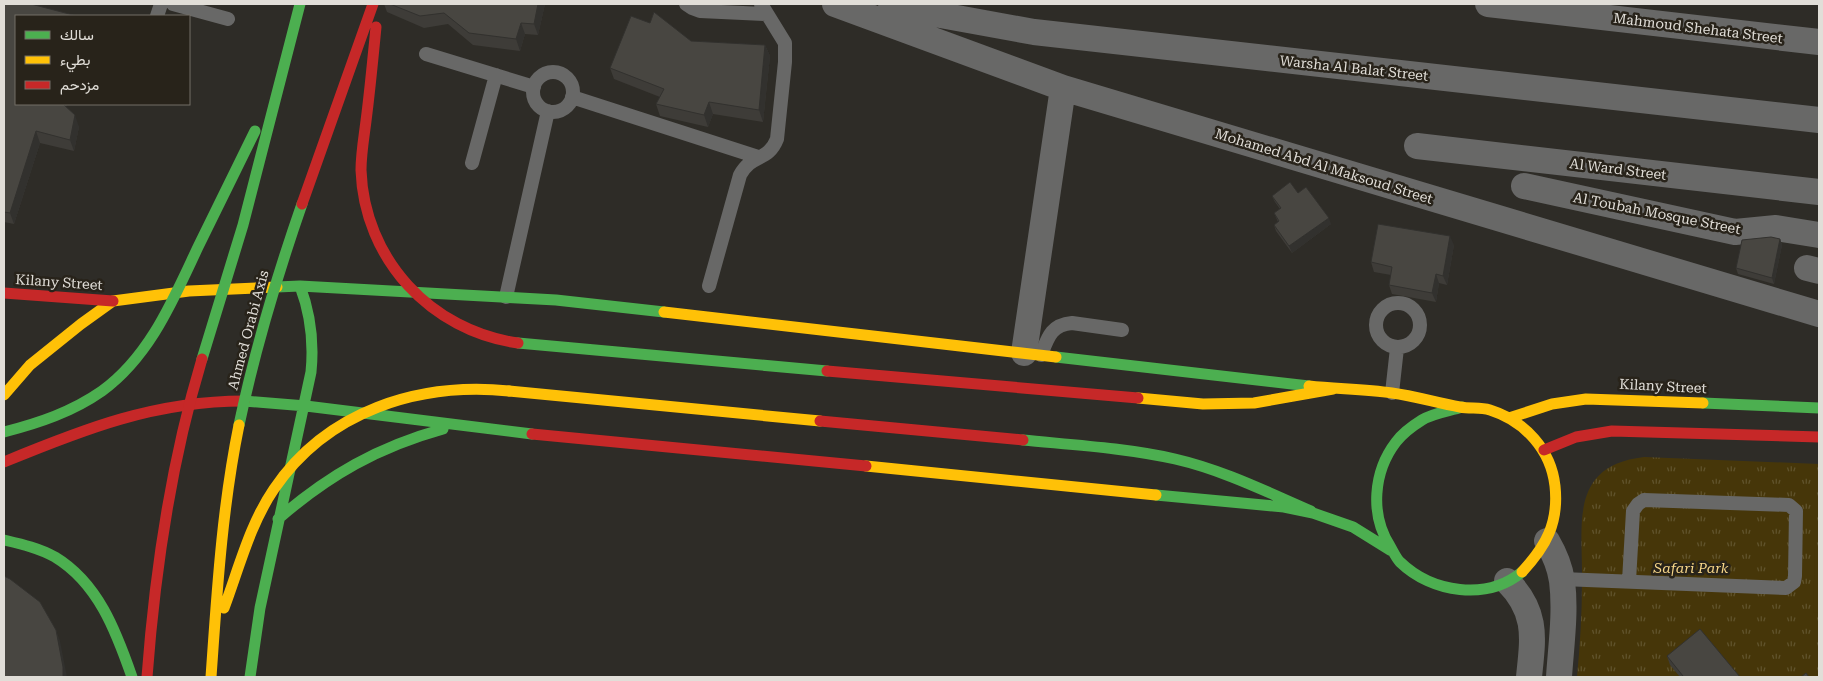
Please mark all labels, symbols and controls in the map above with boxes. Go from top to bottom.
street label: Mahmoud Shehata Street [1612,10,1784,46]
legend [15,15,190,105]
text: سالك [60,26,94,44]
text: بطيء [60,51,90,73]
street label: Warsha Al Balat Street [1279,52,1429,84]
text: مزدحم [60,76,99,95]
street label: Mohamed Abd Al Maksoud Street [1213,125,1435,207]
street label: Al Ward Street [1569,155,1667,183]
street label: Al Toubah Mosque Street [1572,189,1742,237]
street label: Ahmed Orabi Axis [224,268,272,391]
street label: Kilany Street [15,271,103,293]
street label: Kilany Street [1619,376,1707,396]
park label: Safari Park [1653,560,1729,576]

